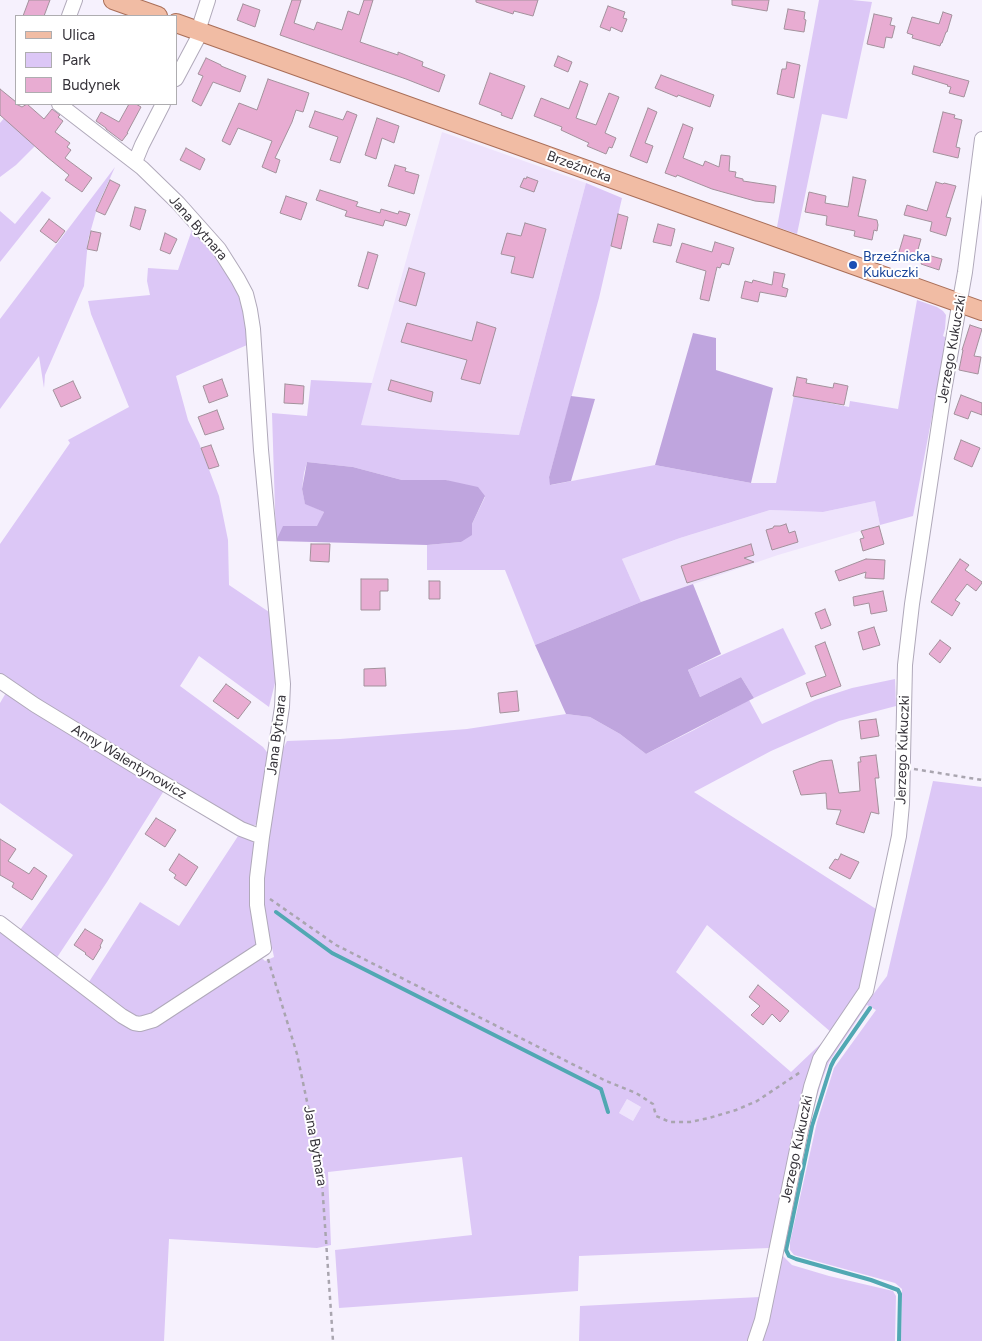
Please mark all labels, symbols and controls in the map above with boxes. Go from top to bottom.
legend [15,15,178,105]
text: Ulica [62,26,95,44]
text: Park [62,51,91,69]
text: Budynek [62,76,120,94]
street label: Brzeźnicka [545,148,613,186]
street label: Jana Bytnara [165,192,231,264]
place label: Brzeźnicka Kukuczki [863,249,930,282]
marker: Brzeźnicka Kukuczki [847,259,859,271]
street label: Jerzego Kukuczki [934,294,970,404]
street label: Jana Bytnara [264,694,290,776]
street label: Jerzego Kukuczki [893,695,913,805]
street label: Anny Walentynowicz [68,721,190,803]
street label: Jerzego Kukuczki [777,1094,817,1204]
street label: Jana Bytnara [300,1105,330,1187]

